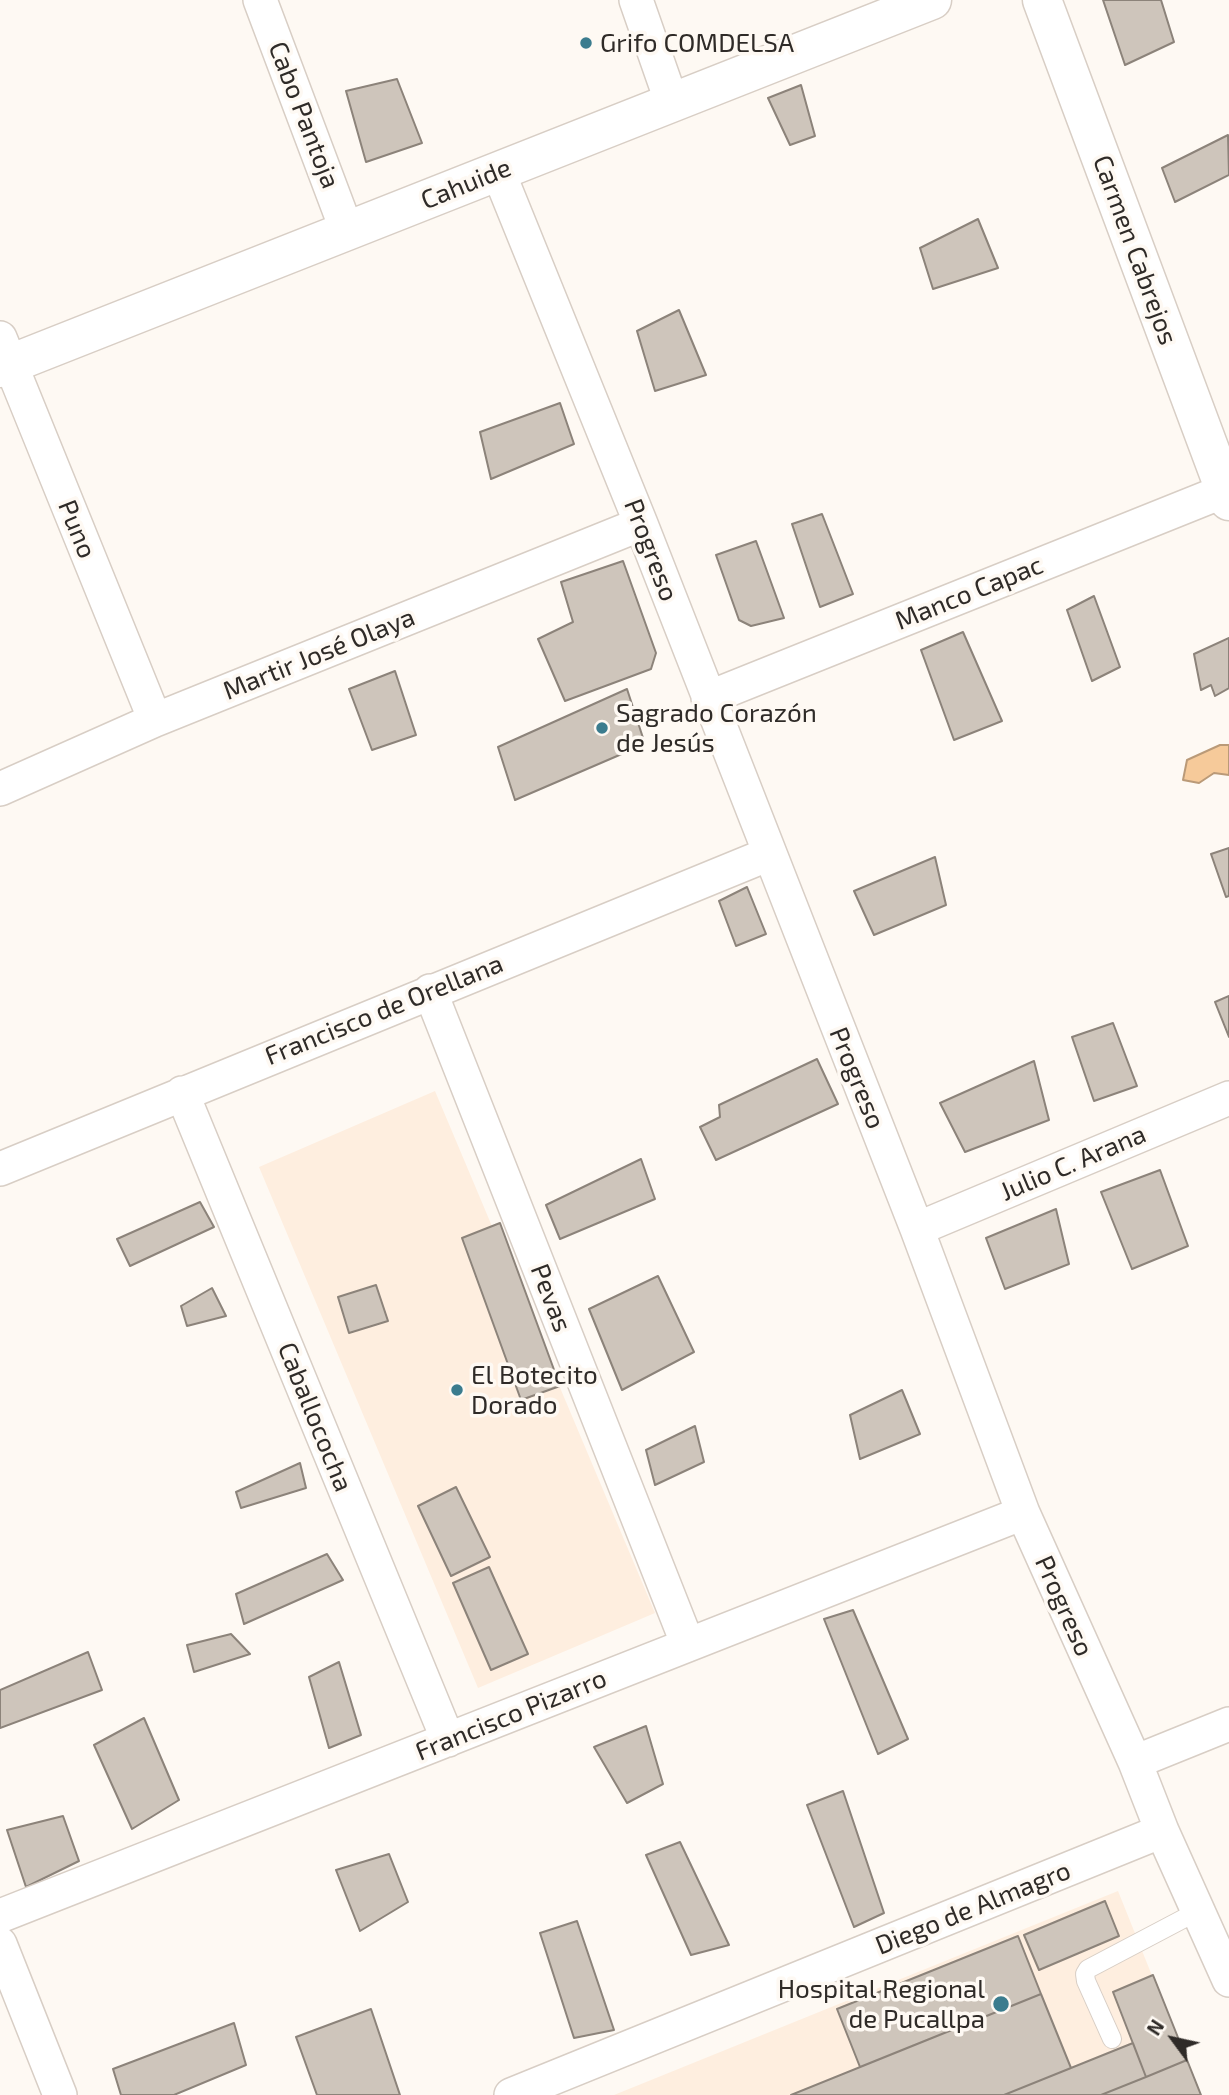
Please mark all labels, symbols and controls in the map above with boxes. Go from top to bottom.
place label: Grifo COMDELSA [600,27,794,59]
marker: Grifo COMDELSA [578,35,594,51]
street label: Cabo Pantoja [262,37,346,193]
street label: Carmen Cabrejos [1086,151,1184,349]
street label: Cahuide [416,152,516,216]
street label: Puno [51,495,103,563]
street label: Progreso [617,495,685,605]
street label: Manco Capac [891,549,1047,637]
street label: Martir José Olaya [219,601,419,707]
place label: Sagrado Corazón de Jesús [616,697,817,758]
marker: Sagrado Corazón de Jesús [594,720,610,736]
street label: Francisco de Orellana [260,948,508,1072]
street label: Progreso [823,1023,891,1133]
street label: Julio C. Arana [995,1118,1151,1208]
street label: Pevas [524,1260,578,1336]
street label: Caballococha [271,1338,359,1496]
place label: El Botecito Dorado [471,1359,598,1420]
marker: El Botecito Dorado [449,1382,465,1398]
street label: Progreso [1028,1551,1100,1661]
street label: Francisco Pizarro [411,1662,611,1768]
street label: Diego de Almagro [871,1855,1075,1961]
place label: Hospital Regional de Pucallpa [778,1973,985,2035]
marker: Hospital Regional de Pucallpa [991,1994,1011,2014]
north arrow [1138,2004,1208,2074]
text: N [1142,2015,1168,2039]

